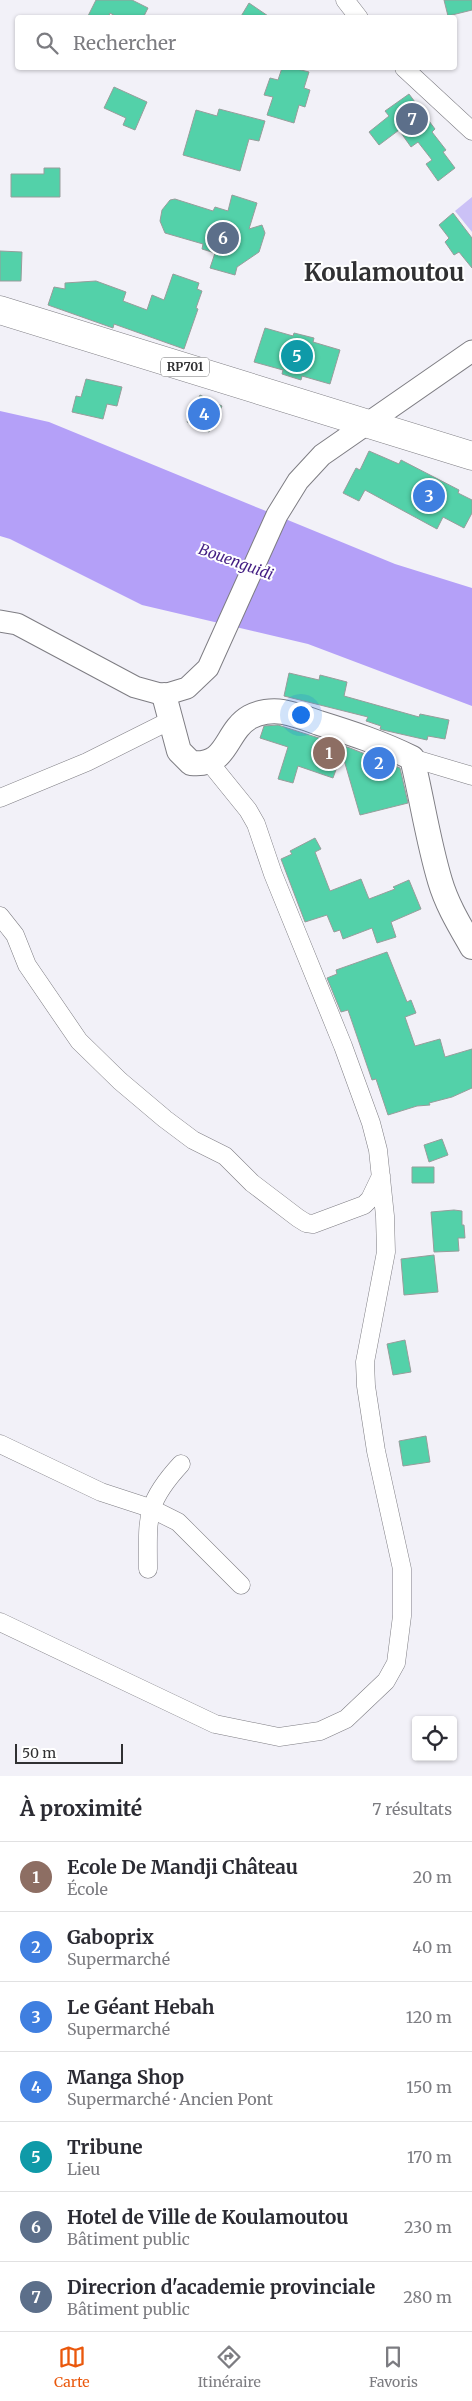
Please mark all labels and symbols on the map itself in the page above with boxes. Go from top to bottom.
pin: 7 [396,100,428,138]
pin: 6 [207,219,239,257]
district label: Koulamoutou [304,257,464,288]
pin: 5 [281,337,313,375]
road number: RP701 [161,358,209,377]
pin: 4 [188,395,220,433]
pin: 3 [413,477,445,515]
water label: Bouenguidi [196,539,276,584]
your location [288,702,314,728]
pin: 1 [313,734,345,772]
pin: 2 [363,744,395,782]
scale bar [15,1741,122,1764]

